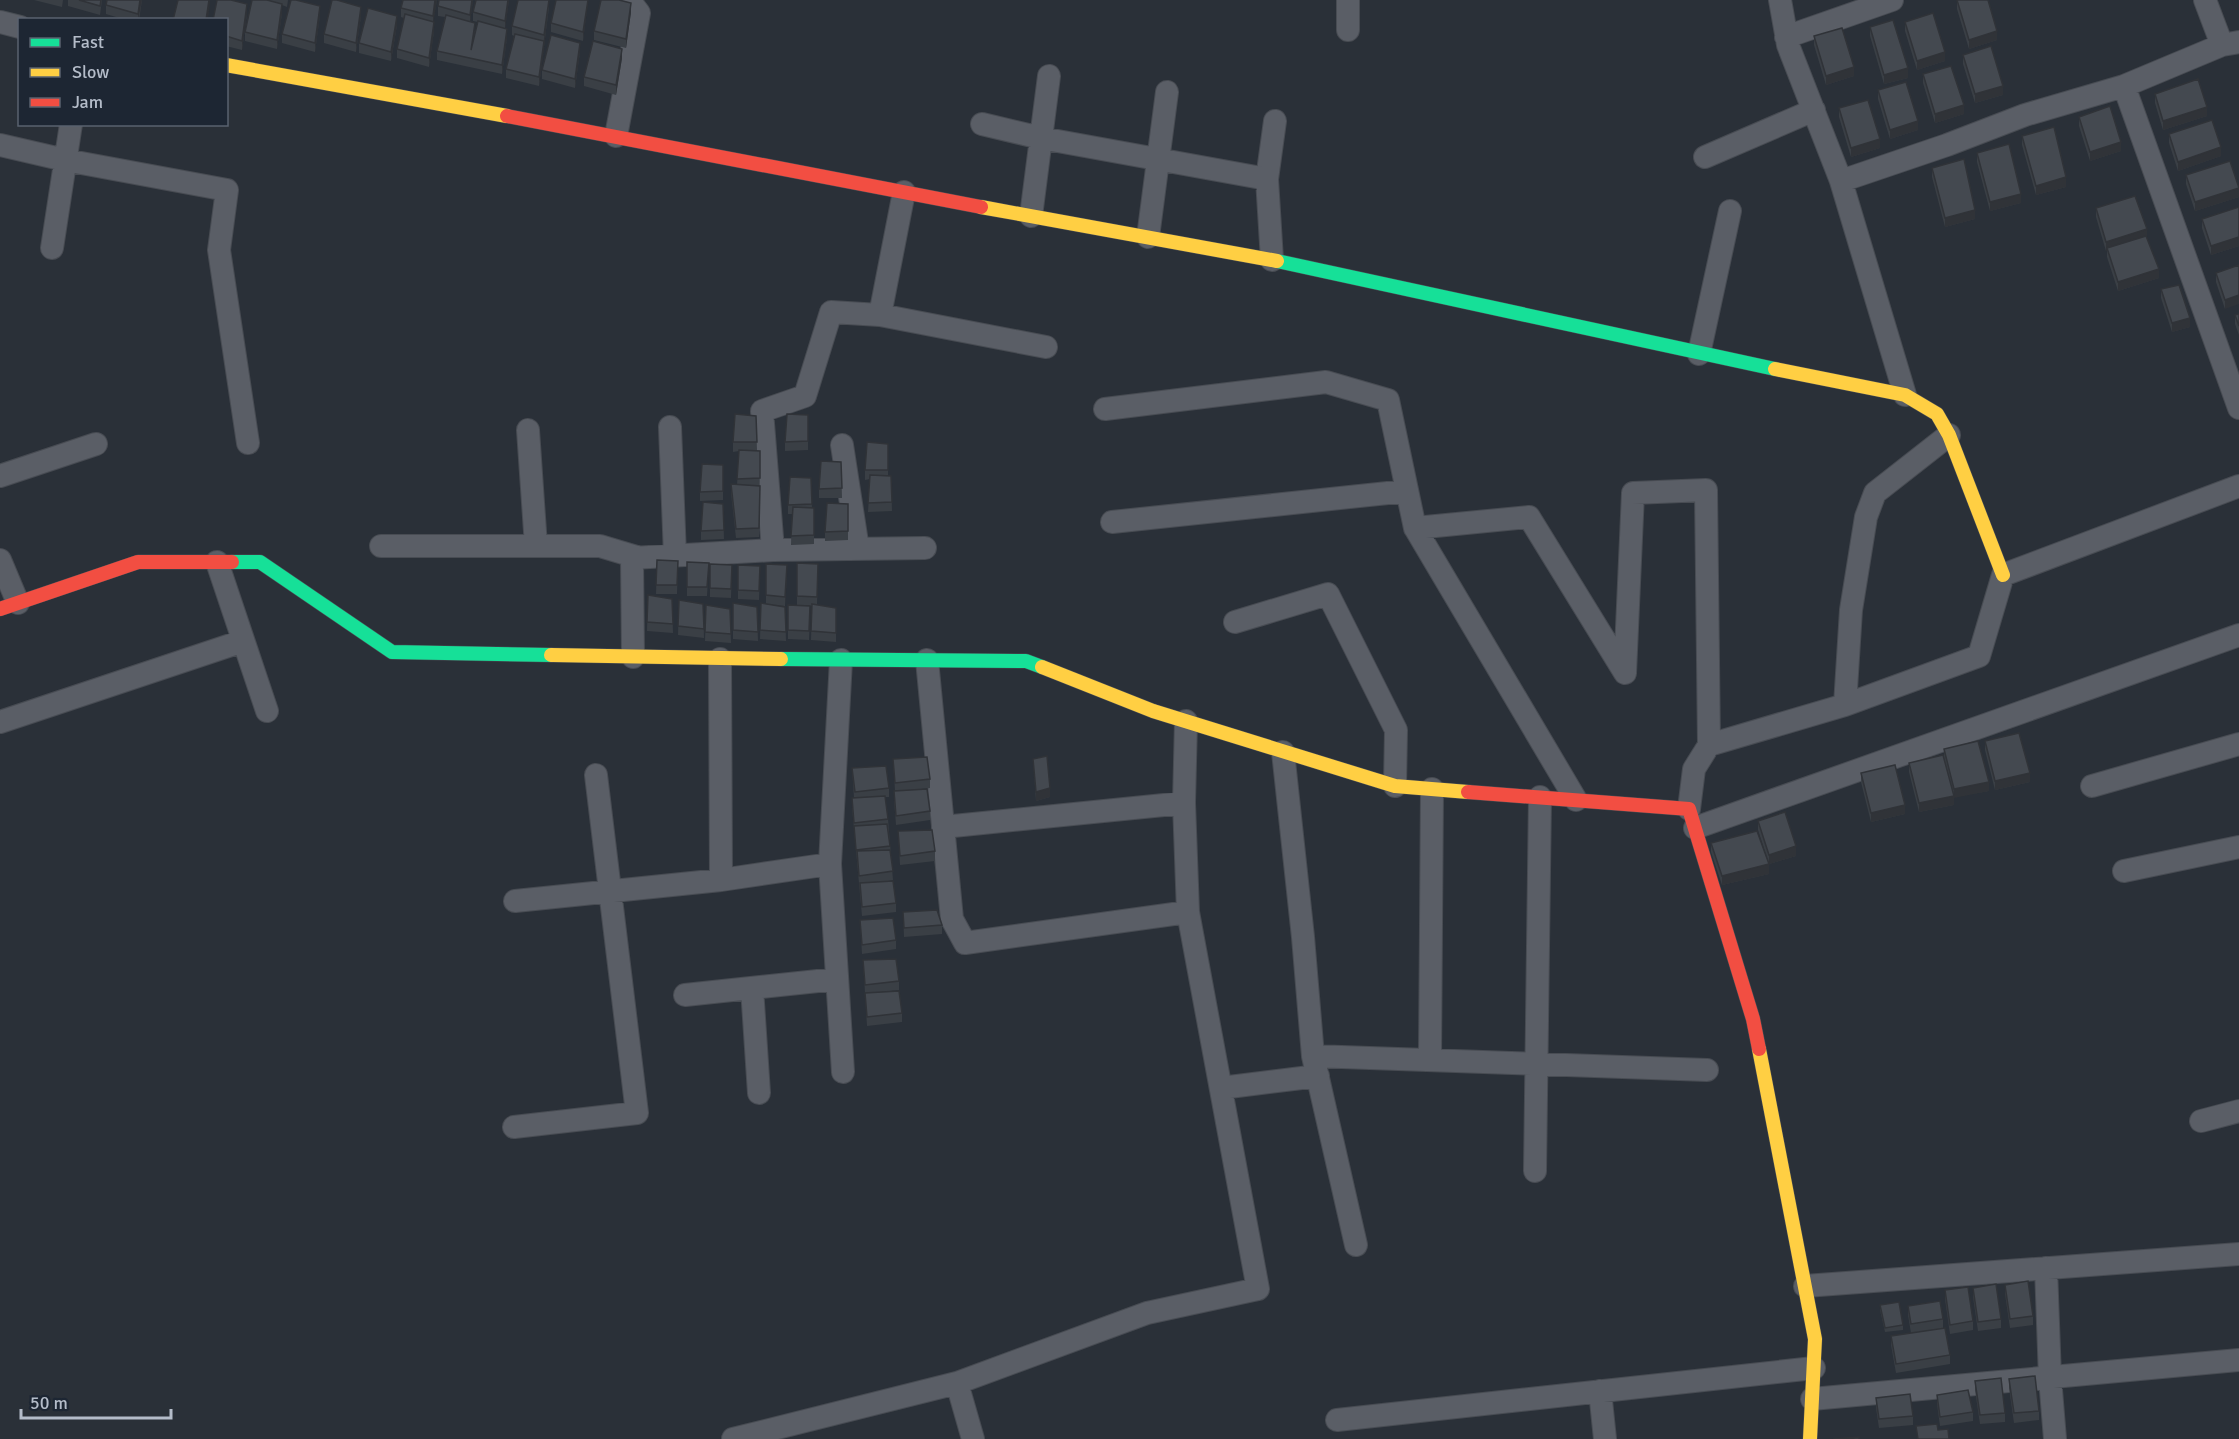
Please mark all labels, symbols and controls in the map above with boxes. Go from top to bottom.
legend [18,18,228,126]
text: Fast [72,31,104,53]
text: Slow [72,61,109,83]
text: Jam [72,91,103,113]
scale bar [21,1382,171,1420]
text: 50 m [30,1392,68,1414]

